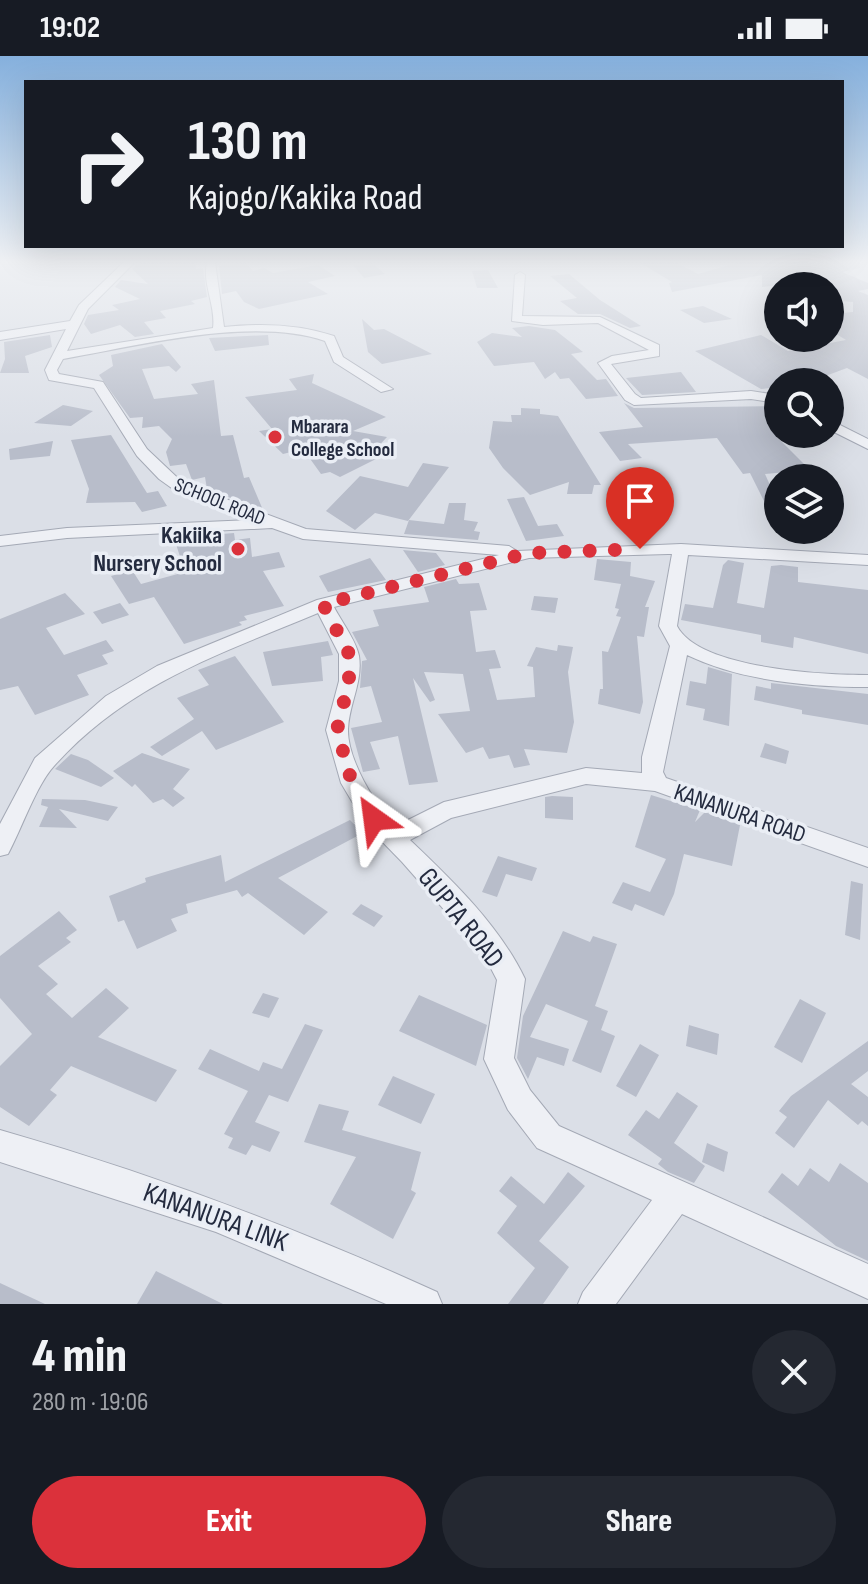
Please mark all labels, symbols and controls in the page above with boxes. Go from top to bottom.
text: 19:02 [40,10,100,46]
text: 130 m [188,109,308,176]
icon: right [56,112,160,216]
text: Kajogo/Kakika Road [188,177,423,220]
map controls [764,272,844,544]
button: sound [764,272,844,352]
button: search [764,368,844,448]
place label: Mbarara College School [291,415,394,462]
marker: Mbarara College School [266,428,284,446]
button: layers [764,464,844,544]
pin [606,467,674,549]
street label: SCHOOL ROAD [171,473,269,531]
icon: arrive [618,479,662,523]
place label: Kakiika Nursery School [93,521,222,578]
marker: Kakiika Nursery School [229,540,247,558]
position arrow [332,777,416,861]
street label: KANANURA ROAD [670,777,810,850]
street label: GUPTA ROAD [411,862,511,974]
street label: KANANURA LINK [139,1176,292,1259]
text: 4 min [32,1328,127,1385]
button: close [752,1330,836,1414]
text: 280 m · 19:06 [32,1387,148,1418]
button: Exit [32,1476,426,1568]
button: Share [442,1476,836,1568]

